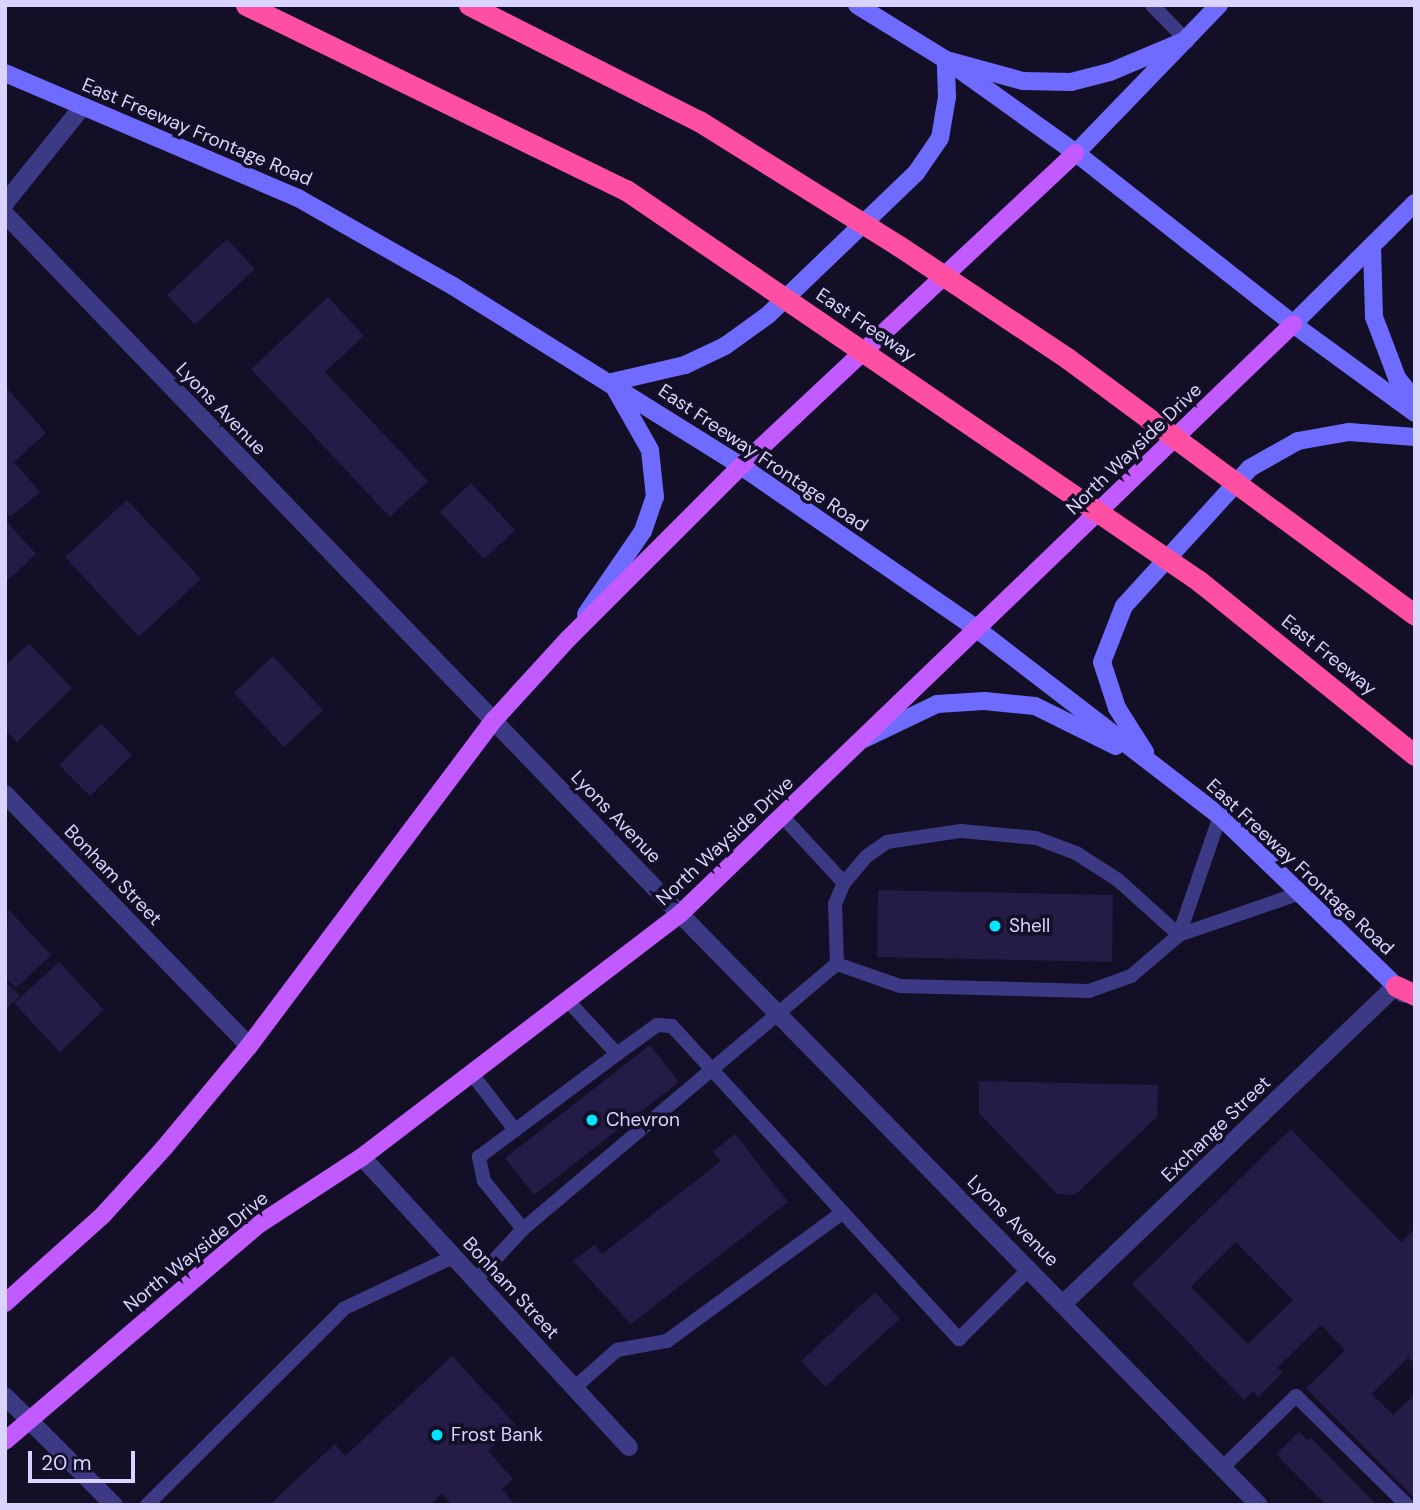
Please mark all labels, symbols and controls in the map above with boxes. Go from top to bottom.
street label: East Freeway Frontage Road [79,73,315,191]
street label: East Freeway [812,283,920,367]
street label: Lyons Avenue [171,358,271,460]
street label: East Freeway Frontage Road [654,379,872,537]
street label: North Wayside Drive [1062,379,1206,519]
street label: East Freeway [1277,610,1381,700]
street label: Lyons Avenue [566,766,666,868]
street label: North Wayside Drive [652,772,798,910]
street label: East Freeway Frontage Road [1202,774,1398,960]
street label: Bonham Street [59,820,167,930]
place label: Shell [1009,915,1050,937]
marker: Shell [987,918,1003,934]
street label: Exchange Street [1157,1071,1275,1187]
place label: Chevron [606,1109,680,1131]
marker: Chevron [584,1112,600,1128]
street label: Lyons Avenue [963,1171,1063,1271]
street label: North Wayside Drive [119,1187,273,1317]
street label: Bonham Street [458,1232,564,1344]
place label: Frost Bank [451,1424,543,1446]
marker: Frost Bank [429,1427,445,1443]
scale bar [32,1436,138,1480]
text: 20 m [41,1449,92,1477]

